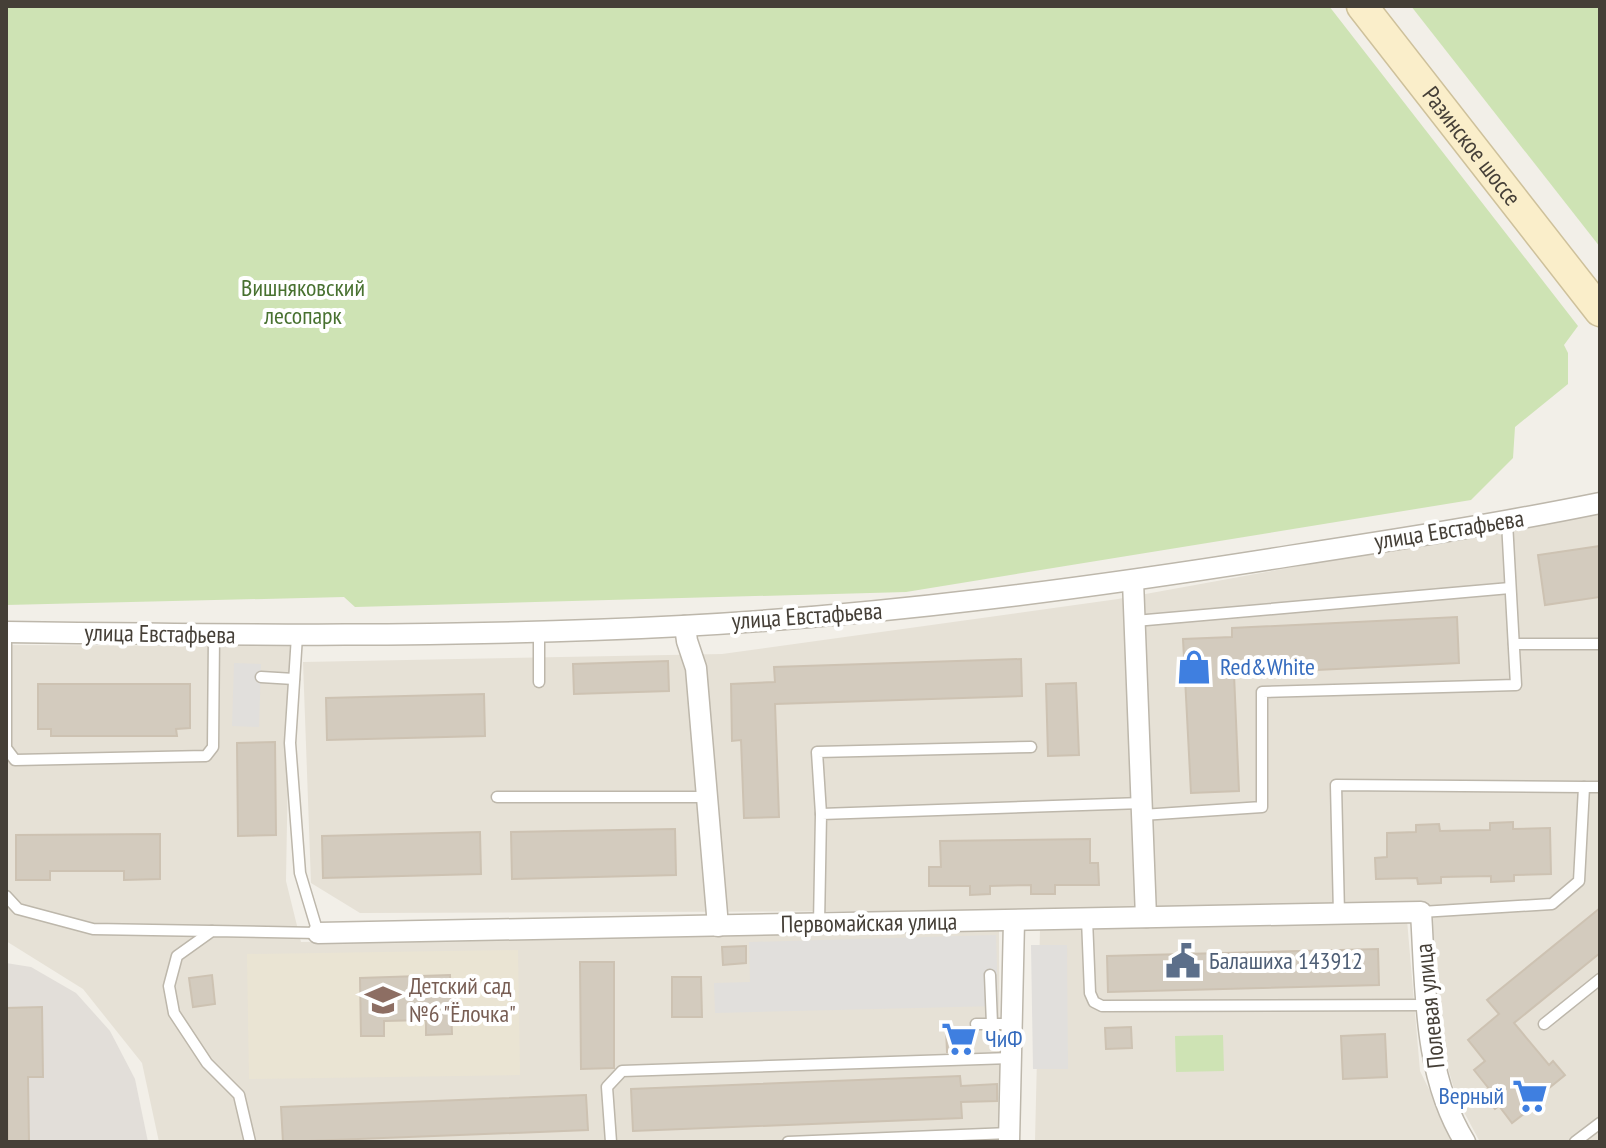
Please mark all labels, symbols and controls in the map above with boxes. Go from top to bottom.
street label: Разинское шоссе [1416,80,1528,212]
park label: Вишняковский лесопарк [241,272,365,331]
street label: улица Евстафьева [1372,502,1526,557]
street label: улица Евстафьева [731,595,883,636]
street label: улица Евстафьева [84,617,236,650]
shop icon: Red&White [1175,648,1213,686]
place label: Red&White [1220,651,1315,682]
street label: Первомайская улица [780,905,958,940]
public building icon: Балашиха 143912 [1164,942,1202,980]
street label: Полевая улица [1408,942,1451,1070]
place label: Балашиха 143912 [1209,945,1363,976]
place label: Детский сад №6 "Ёлочка" [409,970,516,1029]
school or university icon: Детский сад №6 "Ёлочка" [364,981,402,1019]
supermarket icon: ЧиФ [940,1020,978,1058]
place label: ЧиФ [985,1023,1022,1054]
supermarket icon: Верный [1511,1077,1549,1115]
place label: Верный [1438,1080,1504,1111]

